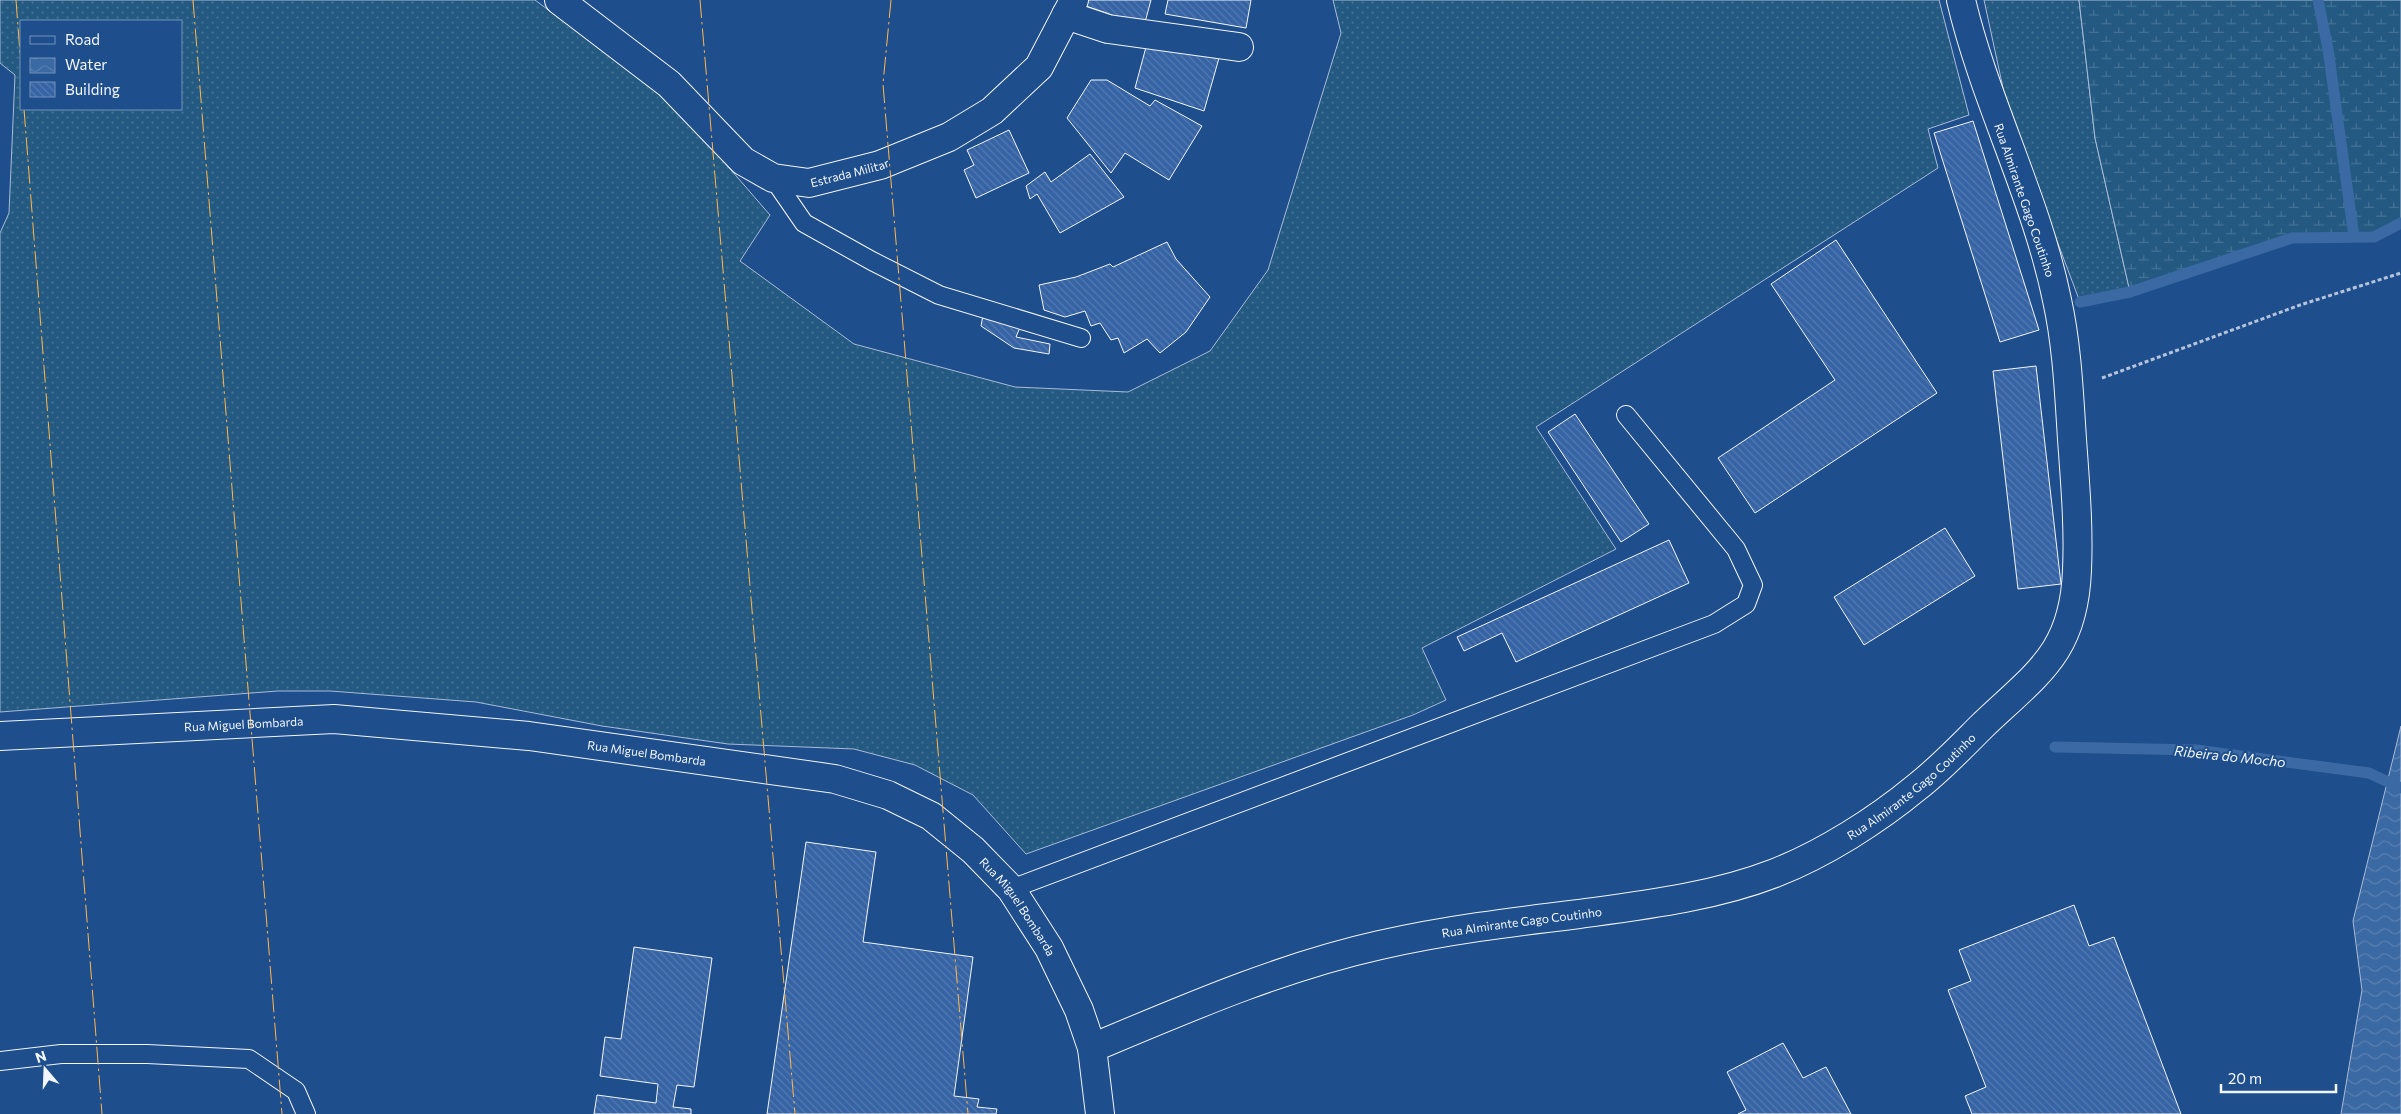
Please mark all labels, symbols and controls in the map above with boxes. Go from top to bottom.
legend [20,20,182,110]
text: Road [65,30,100,48]
text: Water [65,55,107,73]
text: Building [65,80,120,98]
street label: Rua Almirante Gago Coutinho [1992,121,2058,279]
street label: Estrada Militar [809,155,891,189]
street label: Rua Miguel Bombarda [184,714,304,734]
street label: Rua Almirante Gago Coutinho [1844,730,1978,842]
street label: Rua Miguel Bombarda [587,737,707,768]
water label: Ribeira do Mocho [2173,742,2287,770]
street label: Rua Miguel Bombarda [977,854,1059,958]
street label: Rua Almirante Gago Coutinho [1441,904,1603,940]
north arrow [20,1044,70,1094]
text: N [33,1046,48,1066]
scale bar [2221,1062,2336,1094]
text: 20 m [2228,1069,2262,1087]

